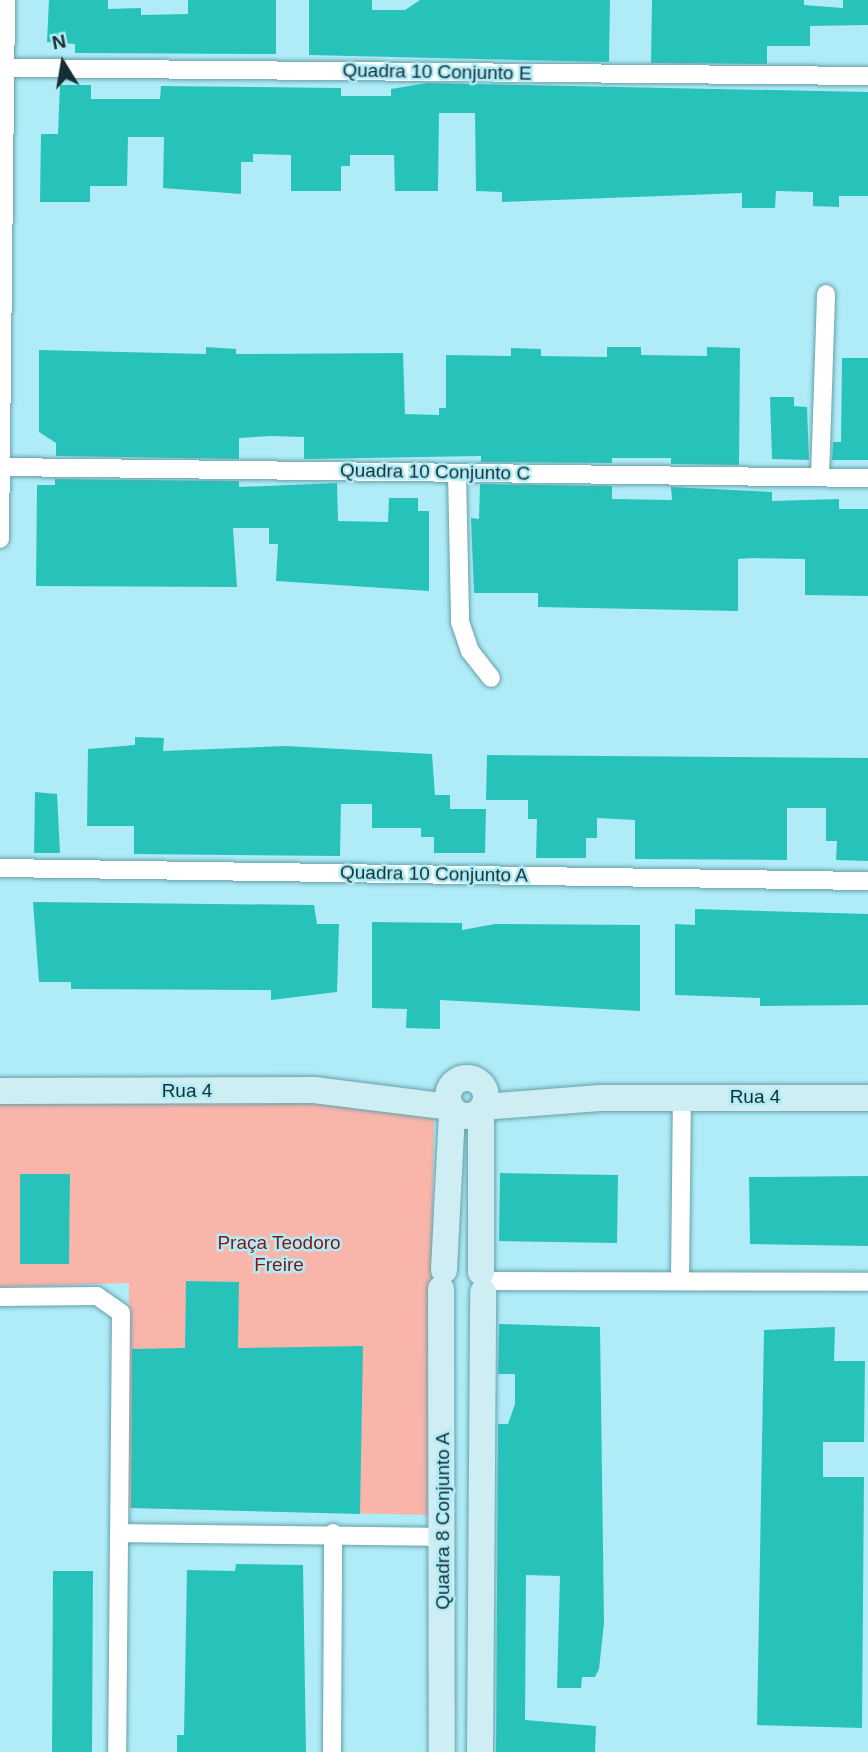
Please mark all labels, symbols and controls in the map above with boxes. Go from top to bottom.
north arrow [28,28,98,98]
text: N [50,30,68,54]
street label: Quadra 10 Conjunto E [342,59,532,85]
street label: Quadra 10 Conjunto C [340,459,530,485]
street label: Quadra 10 Conjunto A [339,861,529,887]
street label: Rua 4 [162,1080,212,1102]
street label: Rua 4 [730,1086,780,1108]
park label: Praça Teodoro Freire [217,1232,341,1276]
street label: Quadra 8 Conjunto A [432,1432,454,1610]

